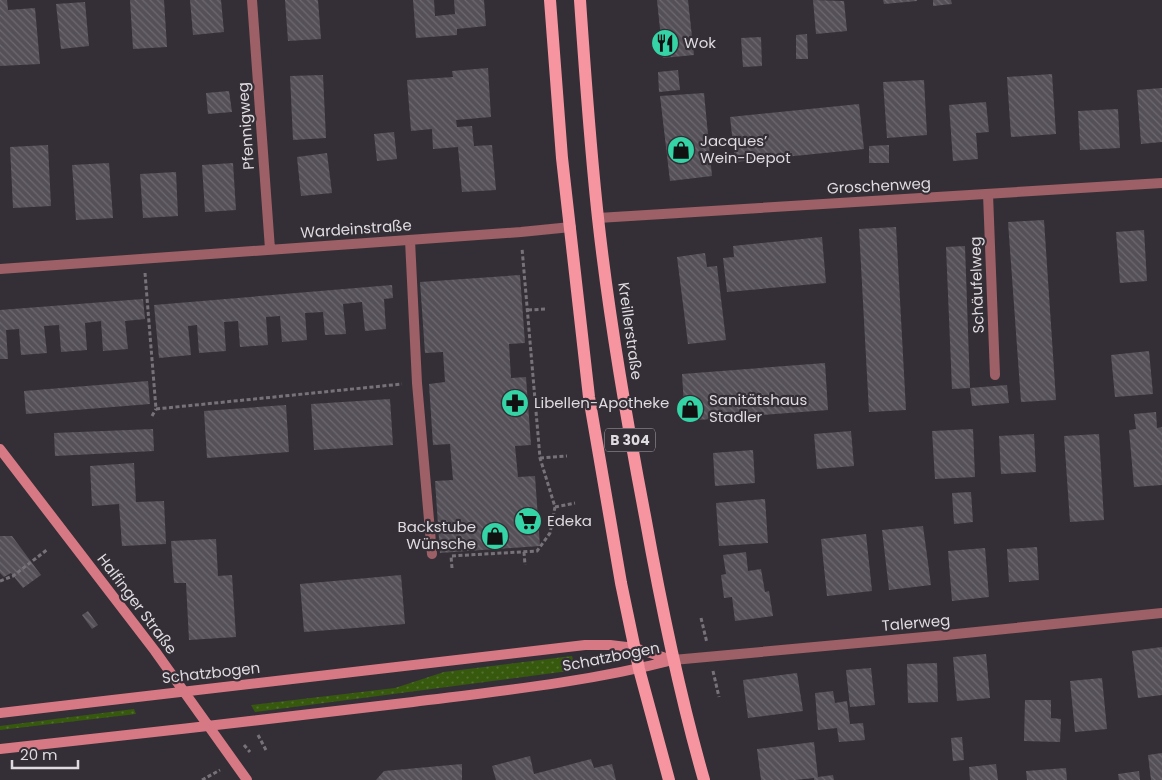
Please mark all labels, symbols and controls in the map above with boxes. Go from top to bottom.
restaurant icon: Wok [650,28,680,58]
place label: Wok [684,32,716,53]
street label: Pfennigweg [232,82,259,171]
place label: Jacques’ Wein-Depot [700,130,791,168]
shop icon: Jacques’ Wein-Depot [666,135,696,165]
street label: Groschenweg [826,172,931,199]
street label: Wardeinstraße [300,214,412,243]
street label: Schäufelweg [964,236,989,334]
street label: Kreillerstraße [613,281,648,381]
pharmacy icon: Libellen-Apotheke [500,388,530,418]
place label: Sanitätshaus Stadler [709,389,807,427]
place label: Libellen-Apotheke [534,392,669,413]
shop icon: Sanitätshaus Stadler [675,394,705,424]
road number: B 304 [605,428,655,452]
supermarket icon: Edeka [513,506,543,536]
place label: Edeka [547,510,592,531]
place label: Backstube Wünsche [398,516,476,554]
shop icon: Backstube Wünsche [480,521,510,551]
street label: Halfinger Straße [93,549,182,658]
street label: Talerweg [881,609,951,636]
street label: Schatzbogen [560,637,661,676]
street label: Schatzbogen [161,657,261,688]
scale bar [12,738,79,770]
text: 20 m [20,744,58,765]

